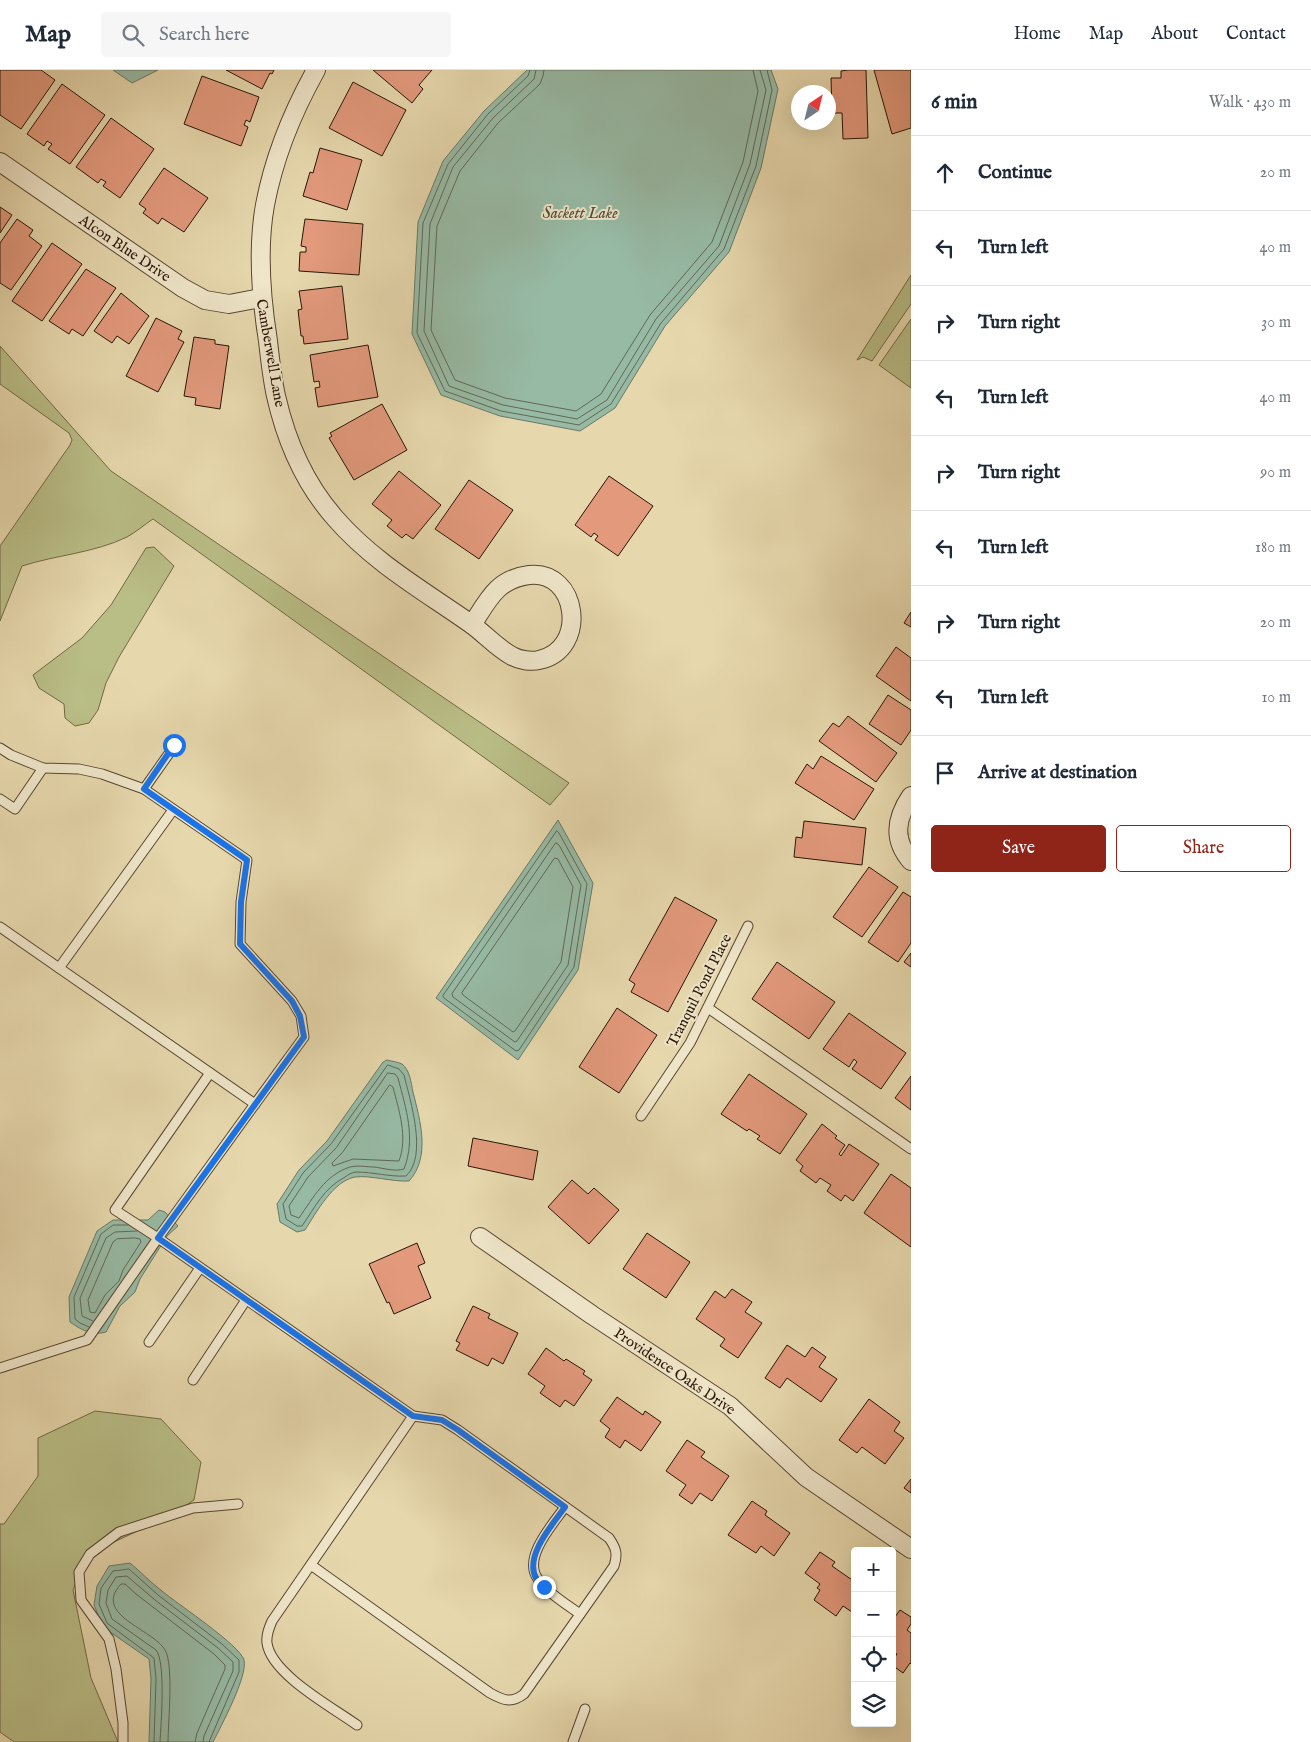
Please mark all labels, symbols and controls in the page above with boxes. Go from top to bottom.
search box [101,12,451,57]
text: Map [25,19,71,50]
icon: search [119,21,147,49]
text: Search here [159,23,250,47]
text: Home [1014,23,1061,46]
text: Map [1089,23,1123,46]
text: About [1151,23,1198,46]
text: Contact [1226,23,1286,46]
north arrow [791,85,836,130]
text: 6 min [931,89,977,116]
text: Walk · 430 m [1209,93,1291,113]
icon: ahead [931,159,959,187]
text: Continue [978,161,1052,185]
text: 20 m [1260,163,1291,183]
water label: Sackett Lake [542,204,618,224]
street label: Alcon Blue Drive [74,210,174,286]
icon: left [931,234,959,262]
text: Turn left [978,236,1049,260]
text: 40 m [1259,238,1291,258]
street label: Camberwell Lane [252,298,289,409]
icon: right [931,309,959,337]
text: Turn right [978,311,1060,335]
text: 30 m [1261,313,1291,333]
icon: left [931,384,959,412]
text: Turn left [978,386,1049,410]
text: 40 m [1259,388,1291,408]
icon: right [931,459,959,487]
text: Turn right [978,461,1060,485]
text: 90 m [1260,463,1291,483]
icon: left [931,534,959,562]
text: Turn left [978,536,1049,560]
text: 180 m [1255,538,1291,558]
icon: right [931,609,959,637]
text: Turn right [978,611,1060,635]
text: 20 m [1260,613,1291,633]
icon: left [931,684,959,712]
text: Turn left [978,686,1049,710]
text: 10 m [1261,688,1291,708]
route start [163,734,186,757]
icon: arrive [931,759,959,787]
text: Arrive at destination [978,761,1137,785]
button: Save [931,825,1106,872]
button: Share [1116,825,1291,872]
street label: Tranquil Pond Place [663,930,736,1050]
street label: Providence Oaks Drive [610,1324,739,1419]
map controls [851,1547,896,1727]
button: + [851,1547,896,1592]
route end [533,1576,556,1599]
button: − [851,1592,896,1637]
button: locate [851,1637,896,1682]
button: layers [851,1682,896,1727]

